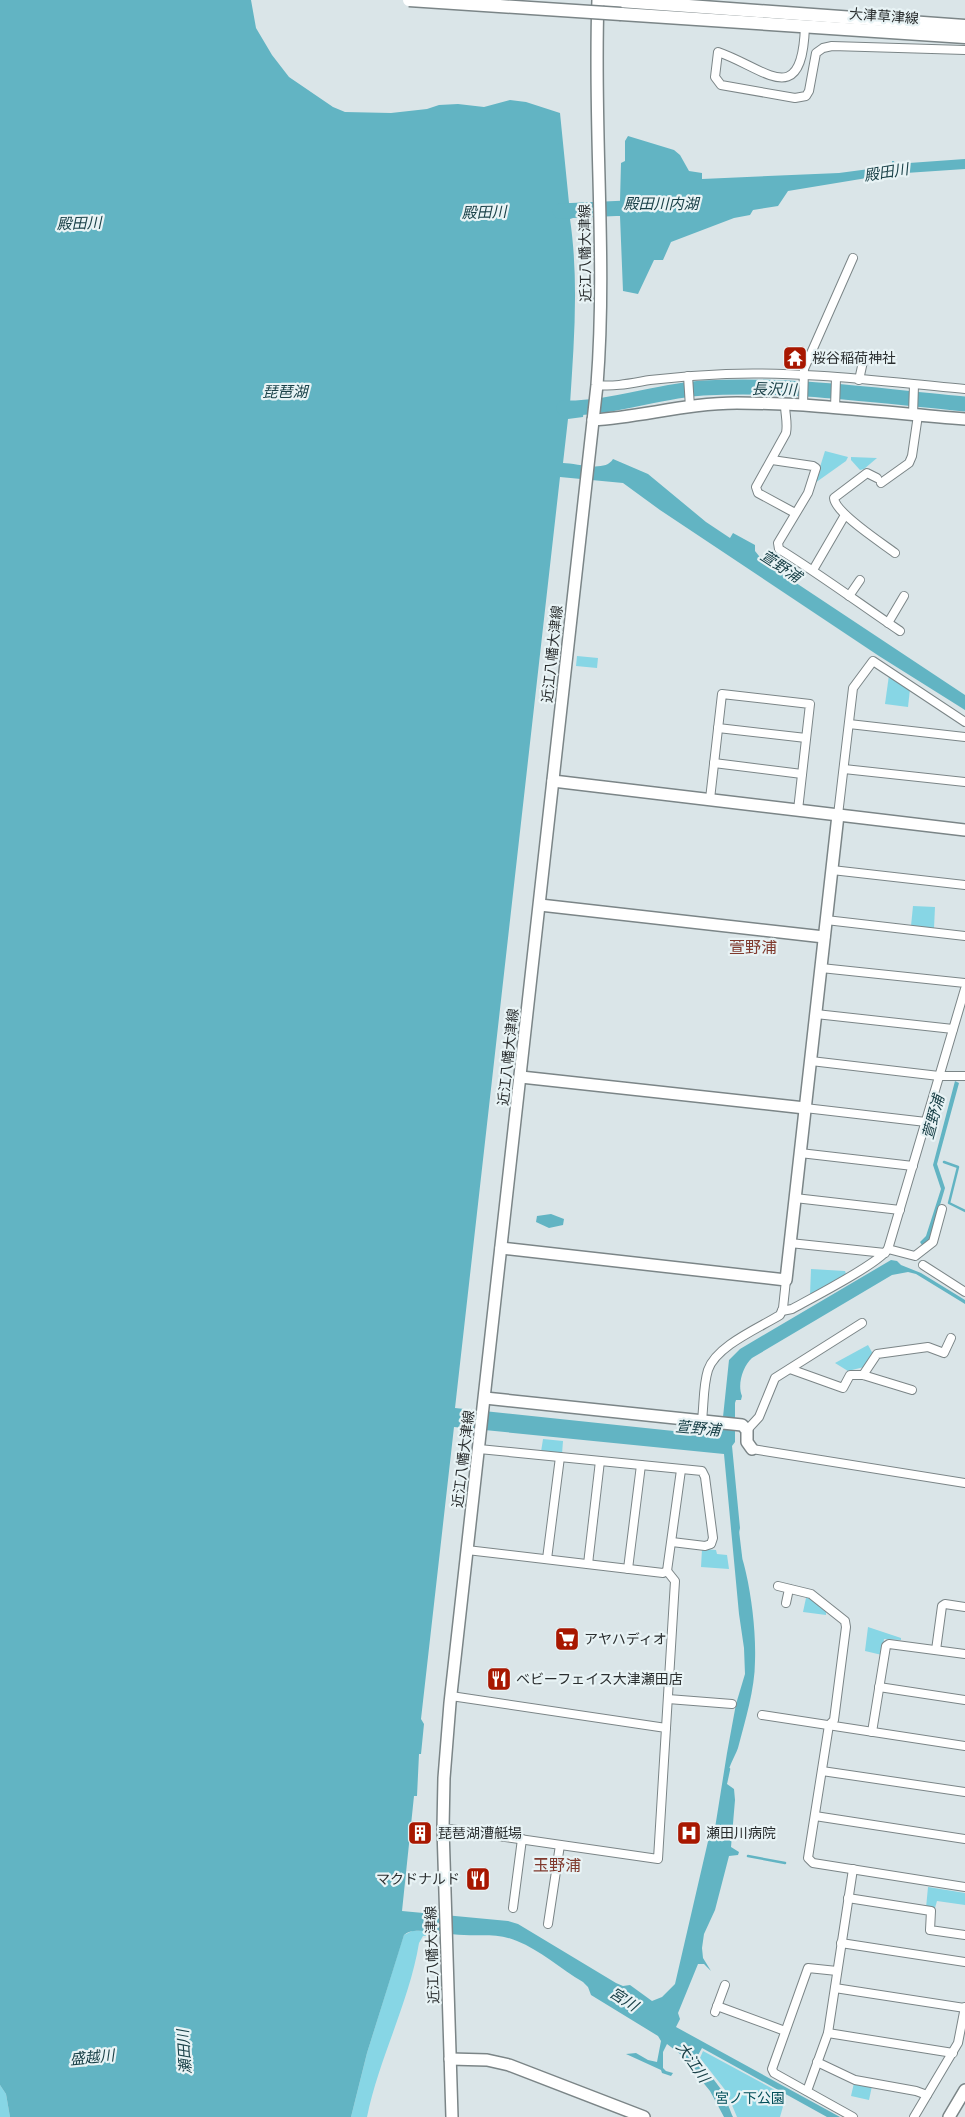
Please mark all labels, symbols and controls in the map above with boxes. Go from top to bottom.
street label: 大津草津線 [848,5,920,27]
water label: 殿田川 [862,159,912,185]
water label: 殿田川内湖 [623,194,700,213]
water label: 殿田川 [461,202,509,222]
street label: 近江八幡大津線 [575,204,595,302]
water label: 殿田川 [56,213,104,233]
temple icon: 桜谷稲荷神社 [782,345,808,371]
place label: 桜谷稲荷神社 [812,349,896,367]
water label: 長沢川 [751,379,799,399]
water label: 琵琶湖 [262,382,309,401]
water label: 萱野浦 [757,546,807,587]
street label: 近江八幡大津線 [538,604,566,704]
district label: 萱野浦 [729,937,777,957]
street label: 近江八幡大津線 [494,1007,522,1107]
water label: 萱野浦 [918,1091,949,1141]
street label: 近江八幡大津線 [448,1409,478,1509]
water label: 萱野浦 [675,1417,723,1440]
supermarket icon: アヤハディオ [554,1626,580,1652]
place label: アヤハディオ [584,1630,667,1648]
restaurant icon: ベビーフェイス大津瀬田店 [486,1666,512,1692]
place label: ベビーフェイス大津瀬田店 [516,1670,683,1688]
building icon: 琵琶湖漕艇場 [407,1820,433,1846]
hospital icon: 瀬田川病院 [676,1820,702,1846]
place label: 琵琶湖漕艇場 [438,1824,522,1842]
place label: 瀬田川病院 [706,1824,776,1842]
district label: 玉野浦 [533,1855,581,1875]
restaurant icon: マクドナルド [465,1866,491,1892]
place label: マクドナルド [376,1870,460,1888]
street label: 近江八幡大津線 [421,1906,443,2004]
water label: 宮川 [606,1983,643,2016]
water label: 瀬田川 [173,2027,195,2075]
water label: 大江川 [672,2038,715,2088]
water label: 盛越川 [69,2045,117,2069]
park label: 宮ノ下公園 [715,2089,785,2107]

